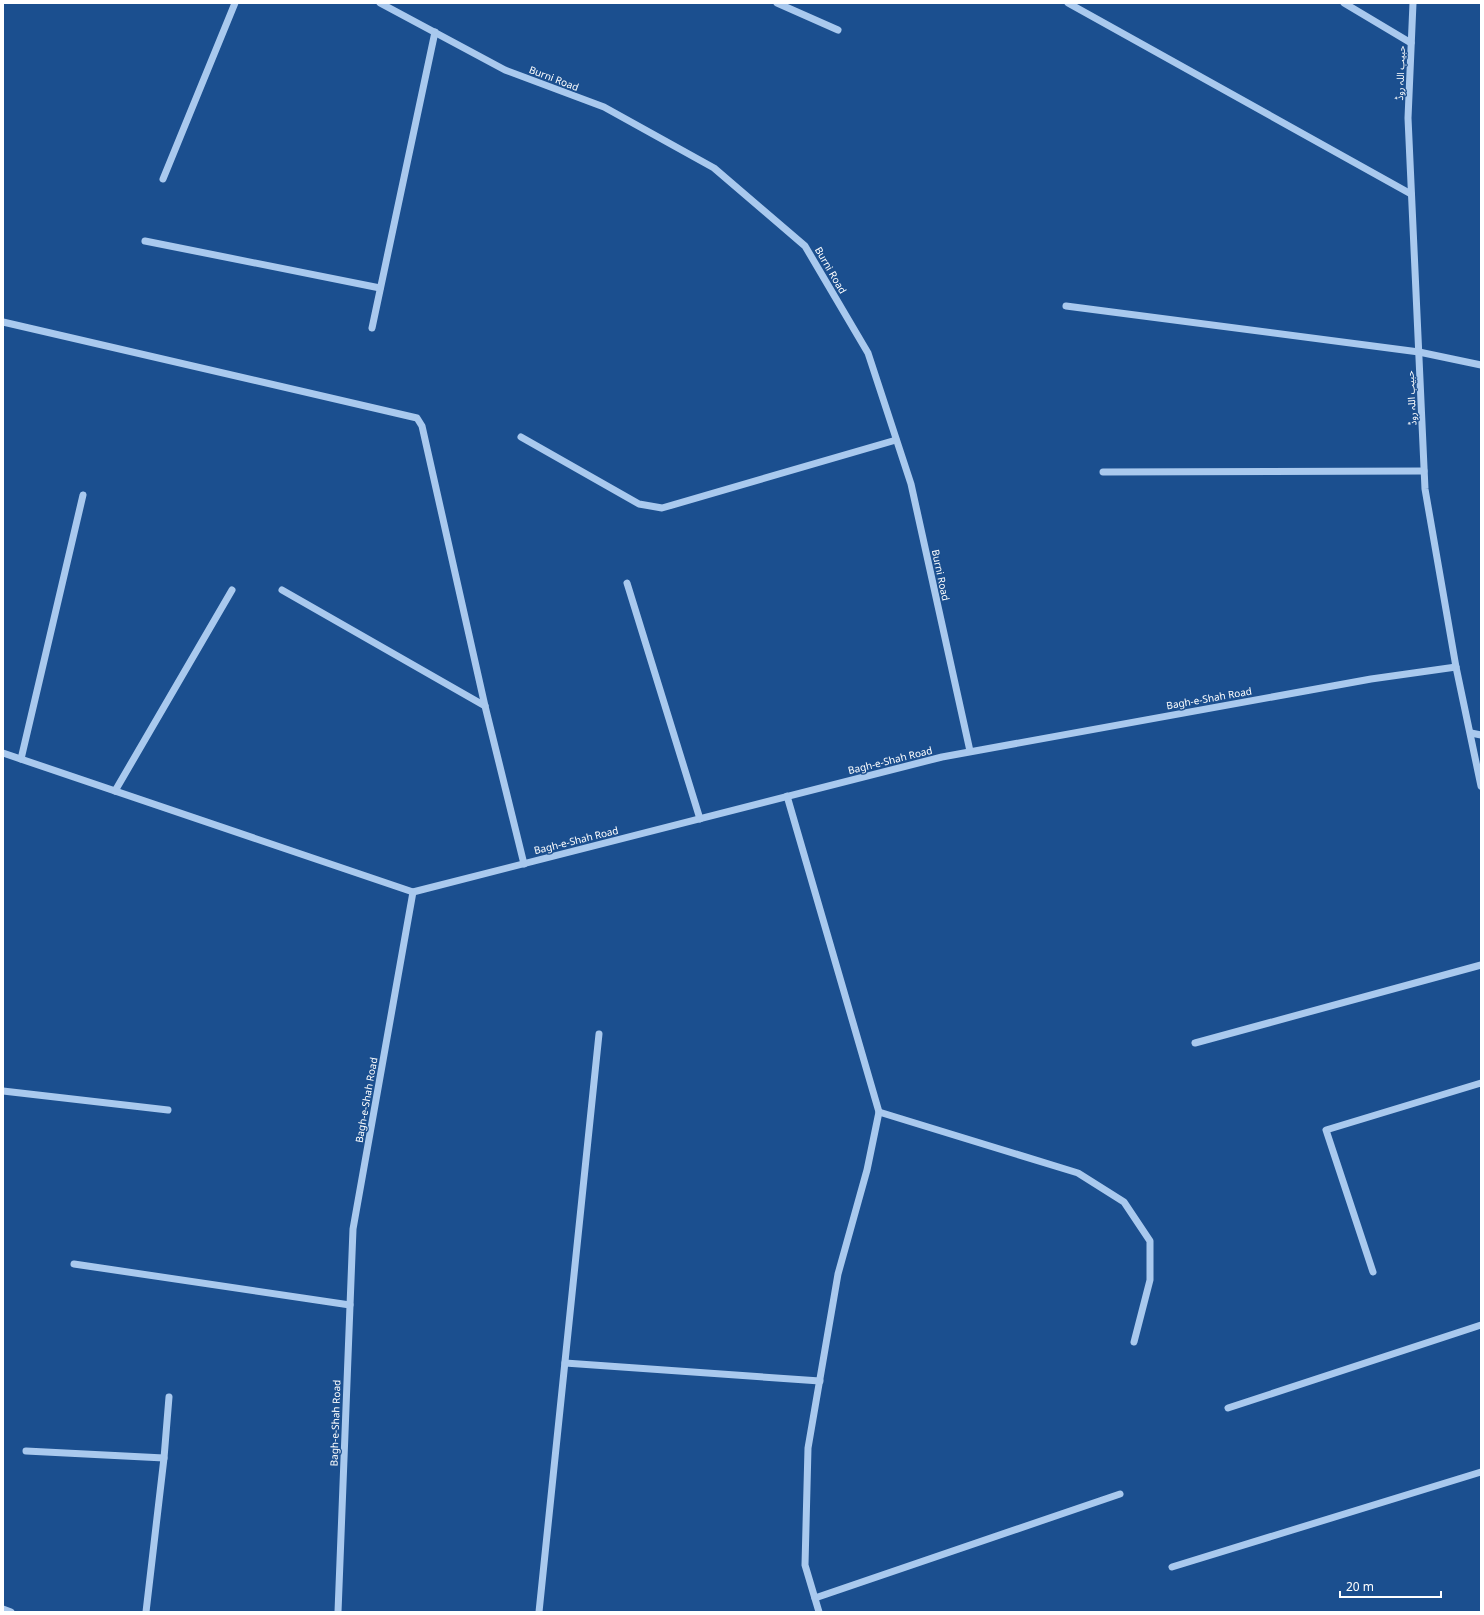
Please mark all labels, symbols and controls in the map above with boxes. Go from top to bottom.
street label: حبیب اللہ روڈ [1392,45,1408,101]
street label: Burni Road [527,62,581,94]
street label: Burni Road [812,244,850,296]
street label: حبیب اللہ روڈ [1403,370,1419,426]
street label: Burni Road [929,548,953,602]
street label: Bagh-e-Shah Road [1165,684,1253,712]
street label: Bagh-e-Shah Road [846,743,934,777]
street label: Bagh-e-Shah Road [532,823,620,857]
street label: Bagh-e-Shah Road [352,1056,380,1144]
street label: Bagh-e-Shah Road [326,1379,344,1467]
scale bar [1340,1573,1441,1599]
text: 20 m [1346,1578,1374,1595]

